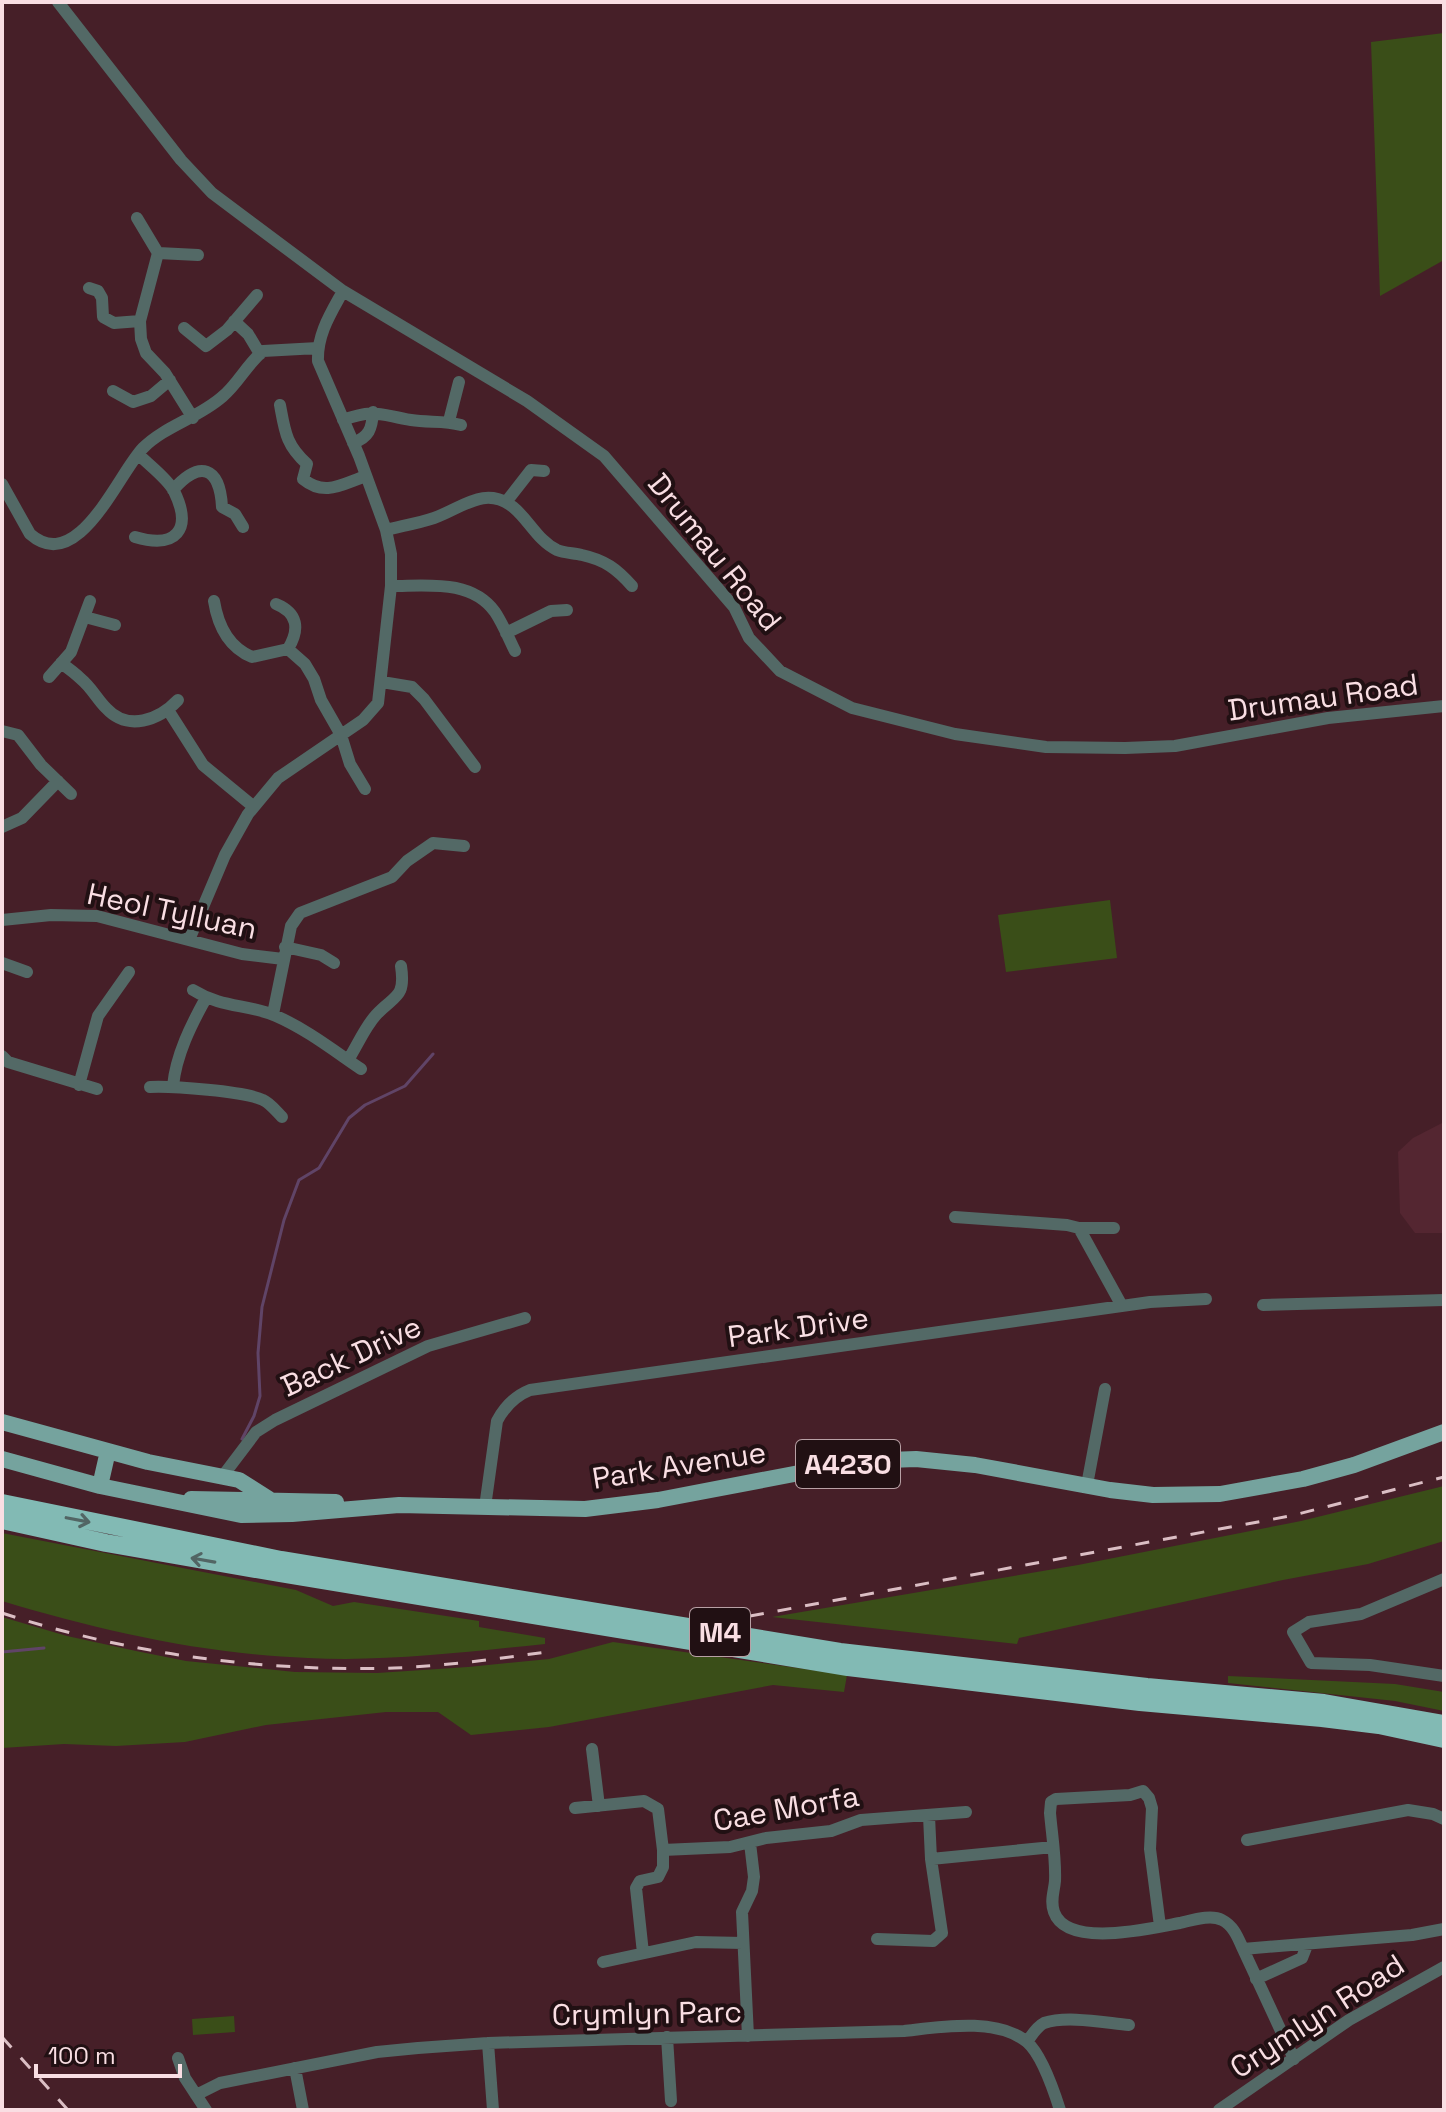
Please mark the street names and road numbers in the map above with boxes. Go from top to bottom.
street label: Drumau Road [639,465,791,639]
street label: Drumau Road [1225,664,1421,730]
street label: Heol Tylluan [83,874,261,948]
street label: Park Drive [725,1298,871,1356]
street label: Back Drive [275,1307,427,1405]
street label: Park Avenue [589,1432,769,1498]
road number: A4230 [796,1440,900,1488]
road number: M4 [690,1608,750,1656]
street label: Cae Morfa [710,1776,862,1840]
street label: Crymlyn Road [1222,1945,1412,2087]
street label: Crymlyn Parc [552,1992,742,2034]

